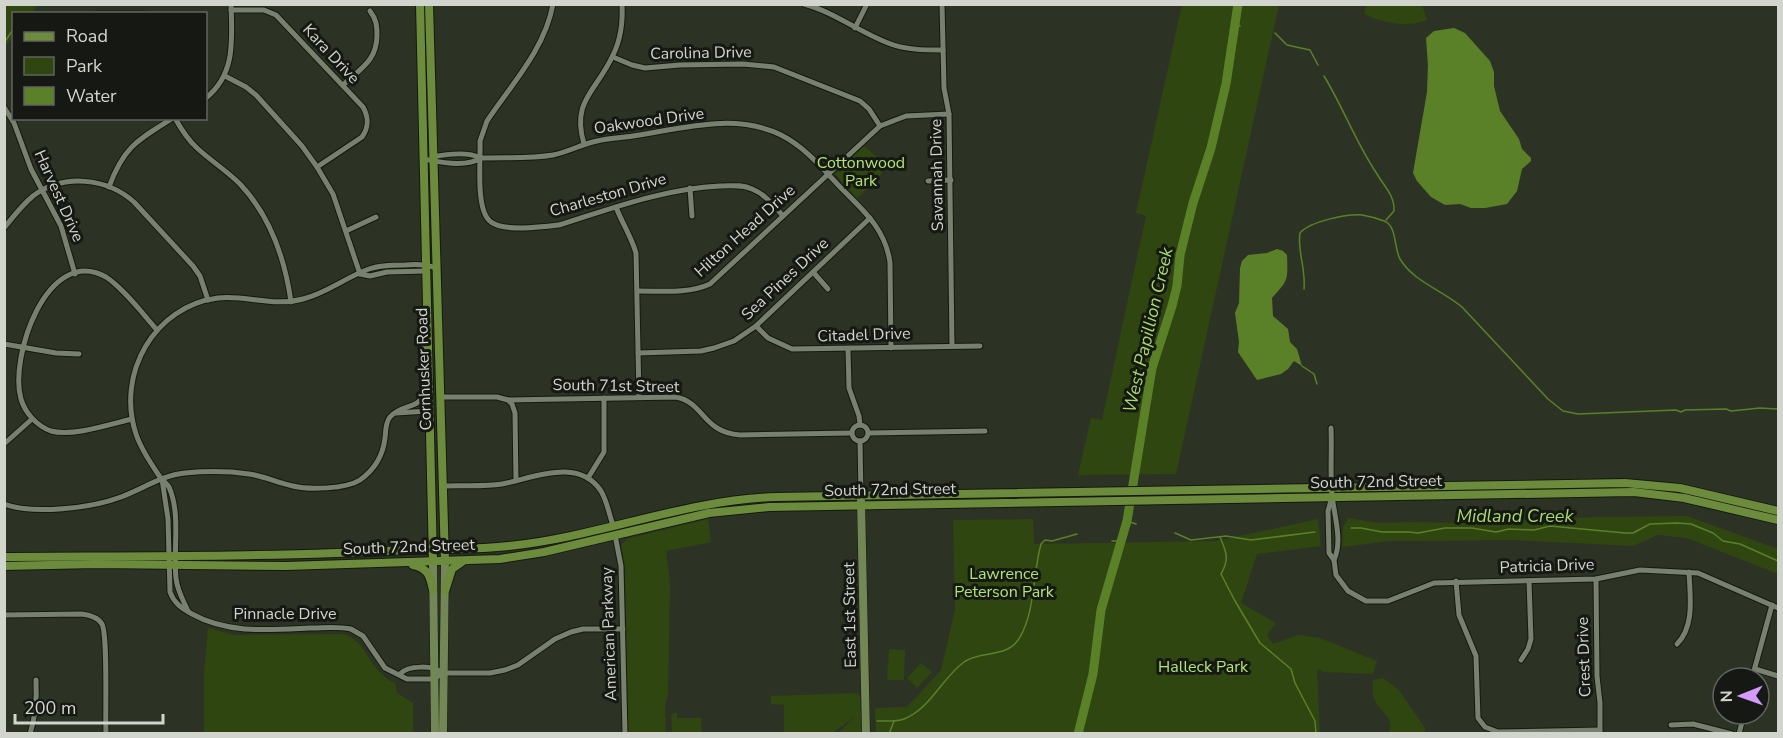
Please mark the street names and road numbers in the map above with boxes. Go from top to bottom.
street label: Kara Drive [297,19,365,89]
street label: Carolina Drive [650,41,752,65]
street label: Oakwood Drive [593,102,705,140]
street label: Savannah Drive [925,119,949,231]
street label: Harvest Drive [29,146,89,246]
street label: Charleston Drive [547,168,669,222]
street label: Hilton Head Drive [690,180,800,282]
street label: Sea Pines Drive [736,233,834,325]
street label: Cornhusker Road [411,307,437,431]
street label: Citadel Drive [817,322,911,348]
street label: South 71st Street [552,374,680,398]
street label: South 72nd Street [1310,470,1443,494]
street label: South 72nd Street [824,478,957,502]
street label: South 72nd Street [343,534,476,560]
street label: Patricia Drive [1499,553,1595,579]
street label: East 1st Street [838,562,862,668]
street label: American Parkway [596,566,622,701]
street label: Pinnacle Drive [233,603,337,625]
street label: Crest Drive [1572,617,1596,697]

